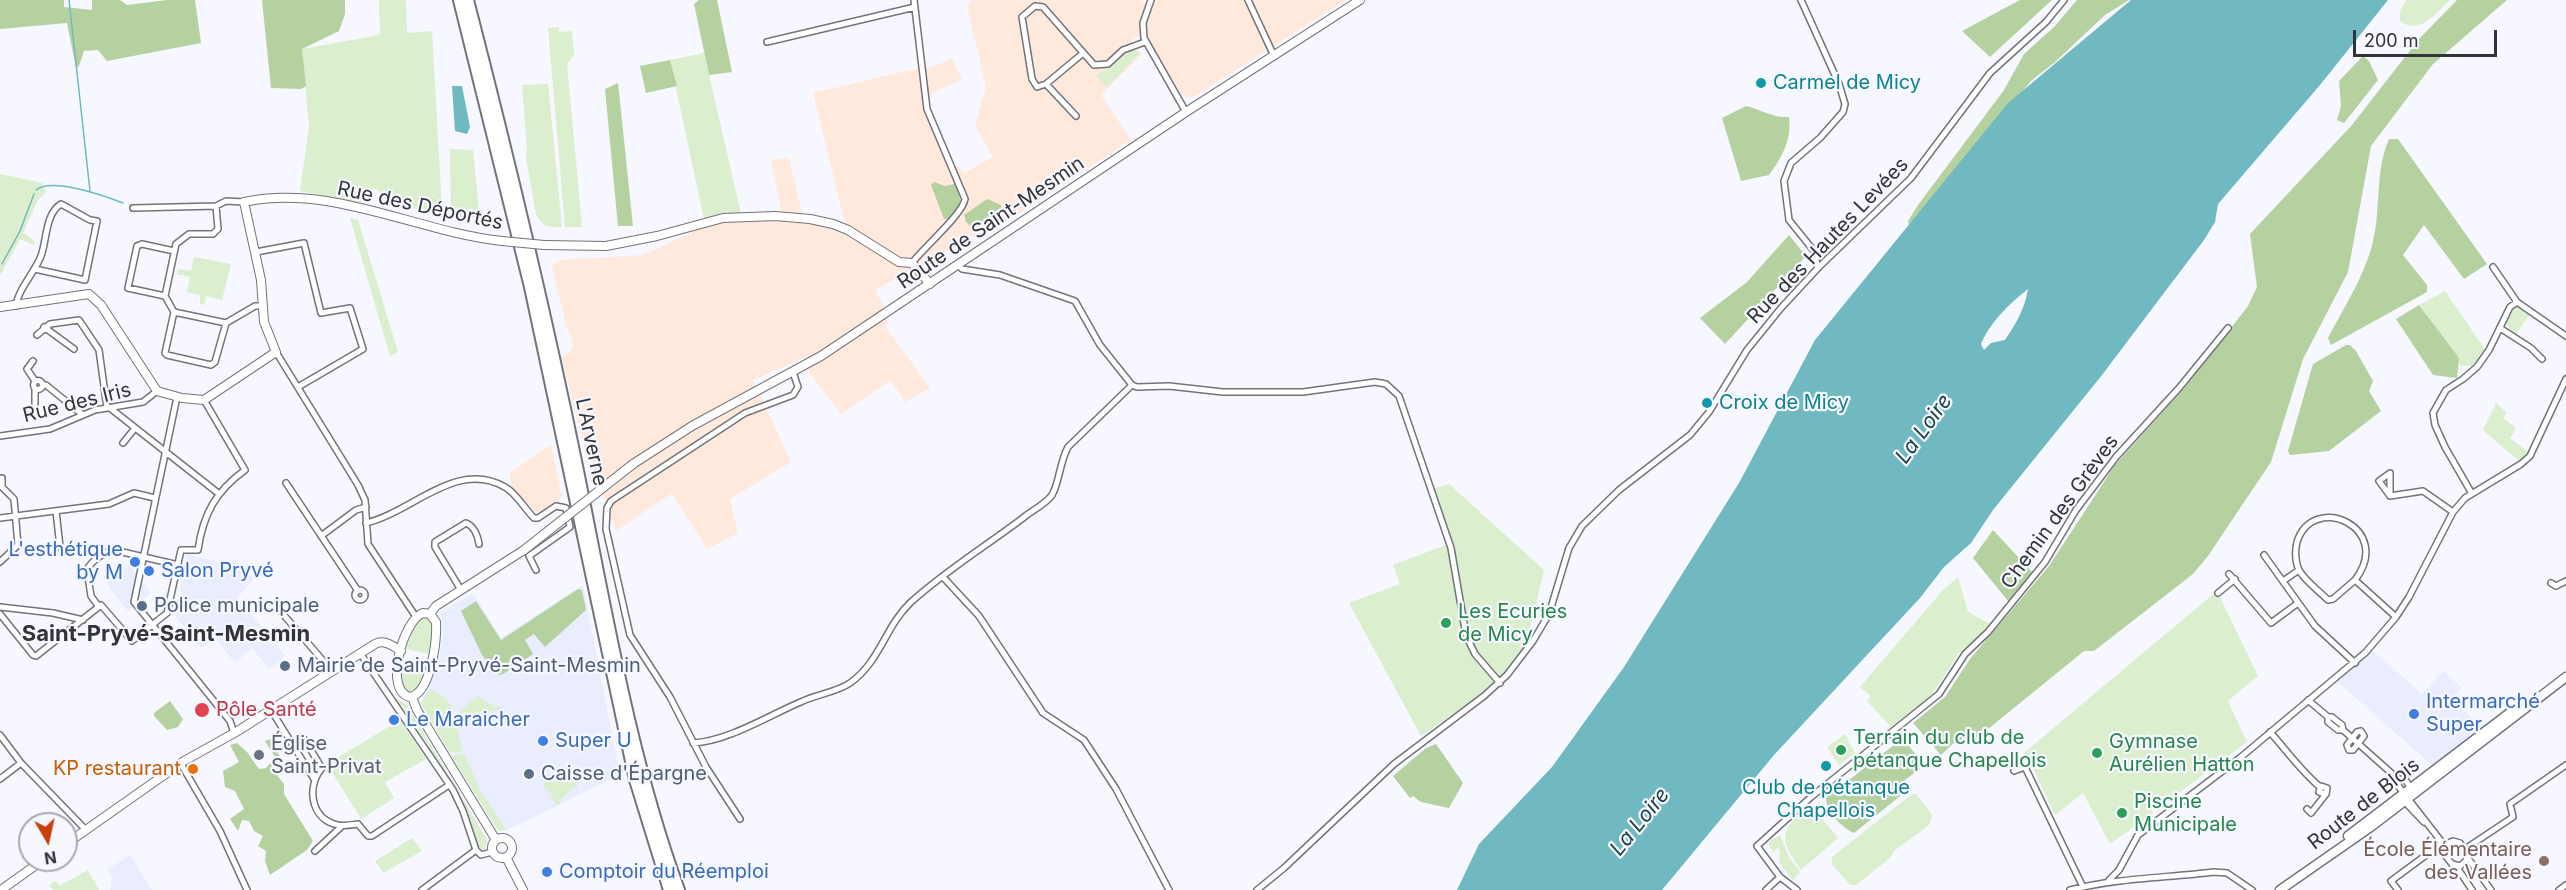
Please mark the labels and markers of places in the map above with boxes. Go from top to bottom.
place label: Carmel de Micy [1773,71,1921,95]
marker: Carmel de Micy [1754,76,1768,90]
place label: Croix de Micy [1719,391,1849,415]
marker: Croix de Micy [1700,396,1714,410]
place label: L'esthétique by M [8,538,123,585]
marker: L'esthétique by M [128,555,142,569]
place label: Salon Pryvé [161,559,274,583]
marker: Salon Pryvé [142,564,156,578]
place label: Police municipale [154,594,320,618]
marker: Police municipale [135,599,149,613]
place label: Les Ecuries de Micy [1458,600,1567,647]
marker: Les Ecuries de Micy [1439,616,1453,630]
place label: Mairie de Saint-Pryvé-Saint-Mesmin [297,654,641,678]
marker: Mairie de Saint-Pryvé-Saint-Mesmin [278,659,292,673]
place label: Intermarché Super [2426,690,2540,737]
place label: Pôle Santé [216,698,317,722]
marker: Pôle Santé [193,701,211,719]
marker: Intermarché Super [2407,707,2421,721]
place label: Le Maraicher [406,708,530,732]
marker: Le Maraicher [387,713,401,727]
place label: Terrain du club de pétanque Chapellois [1853,726,2047,773]
place label: Super U [555,729,632,753]
place label: Gymnase Aurélien Hatton [2109,730,2255,777]
place label: Église Saint-Privat [271,732,381,779]
marker: Super U [536,734,550,748]
marker: Terrain du club de pétanque Chapellois [1834,743,1848,757]
marker: Gymnase Aurélien Hatton [2090,746,2104,760]
marker: Église Saint-Privat [252,748,266,762]
place label: KP restaurant [53,757,181,781]
marker: Club de pétanque Chapellois [1819,759,1833,773]
marker: KP restaurant [186,762,200,776]
place label: Caisse d'Épargne [541,762,707,786]
marker: Caisse d'Épargne [522,767,536,781]
place label: Club de pétanque Chapellois [1742,776,1910,823]
place label: Piscine Municipale [2134,790,2237,837]
marker: Piscine Municipale [2115,806,2129,820]
place label: École Élémentaire des Vallées [2363,838,2532,885]
marker: École Élémentaire des Vallées [2537,854,2551,868]
place label: Comptoir du Réemploi [559,860,769,884]
marker: Comptoir du Réemploi [540,865,554,879]

